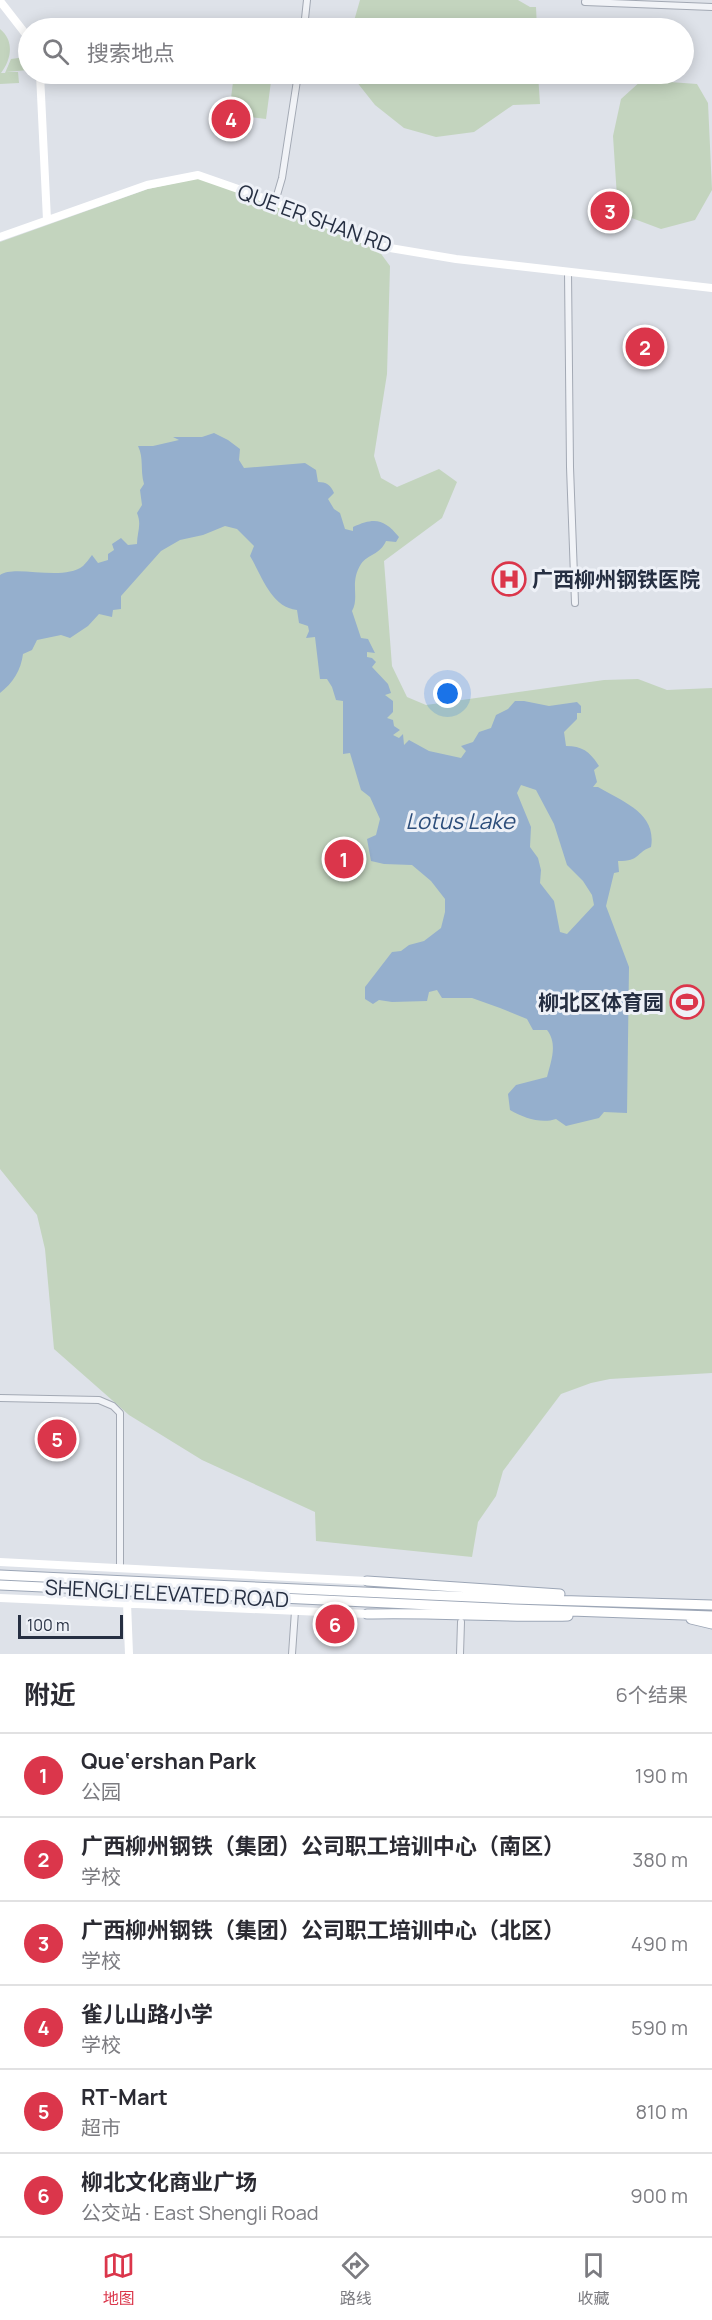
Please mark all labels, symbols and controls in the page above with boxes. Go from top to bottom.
search box [18,18,694,84]
icon: search [39,35,72,68]
text: 搜索地点 [87,38,175,68]
pin: 4 [212,96,250,142]
street label: QUE ER SHAN RD [234,177,396,259]
pin: 3 [590,188,630,234]
pin: 2 [626,324,664,370]
hospital icon: 广西柳州钢铁医院 [491,561,527,597]
place label: 广西柳州钢铁医院 [532,565,700,593]
your location [433,679,462,708]
water label: Lotus Lake [405,806,516,836]
pin: 1 [324,836,364,882]
sports icon: 柳北区体育园 [669,984,705,1020]
place label: 柳北区体育园 [538,988,664,1016]
pin: 5 [38,1416,76,1462]
street label: SHENGLI ELEVATED ROAD [44,1573,290,1613]
pin: 6 [316,1602,354,1646]
scale bar [18,1612,123,1640]
text: 100 m [27,1614,70,1636]
text: 附近 [24,1676,76,1712]
text: 6个结果 [616,1681,688,1708]
text: Que‘ershan Park [81,1746,256,1776]
text: 1 [39,1762,48,1789]
text: 190 m [635,1762,688,1789]
text: 公园 [81,1778,121,1805]
text: 广西柳州钢铁（集团）公司职工培训中心（南区） [81,1831,565,1861]
text: 2 [38,1846,49,1873]
text: 380 m [632,1846,688,1873]
text: 学校 [81,1863,121,1890]
text: 广西柳州钢铁（集团）公司职工培训中心（北区） [81,1915,565,1945]
text: 3 [38,1930,49,1957]
text: 490 m [631,1930,688,1957]
text: 学校 [81,1947,121,1974]
text: 雀儿山路小学 [81,1999,213,2029]
text: 4 [37,2014,50,2041]
text: 590 m [631,2014,688,2041]
text: 学校 [81,2031,121,2058]
text: RT-Mart [81,2082,168,2112]
text: 5 [38,2098,49,2125]
text: 810 m [635,2098,688,2125]
text: 超市 [81,2114,121,2141]
text: 柳北文化商业广场 [81,2167,257,2197]
text: 6 [37,2182,50,2209]
text: 900 m [630,2182,688,2209]
text: 公交站 · East Shengli Road [81,2199,319,2226]
tab: 地图 [102,2249,135,2309]
tab: 路线 [339,2249,372,2309]
tab: 收藏 [577,2249,610,2309]

